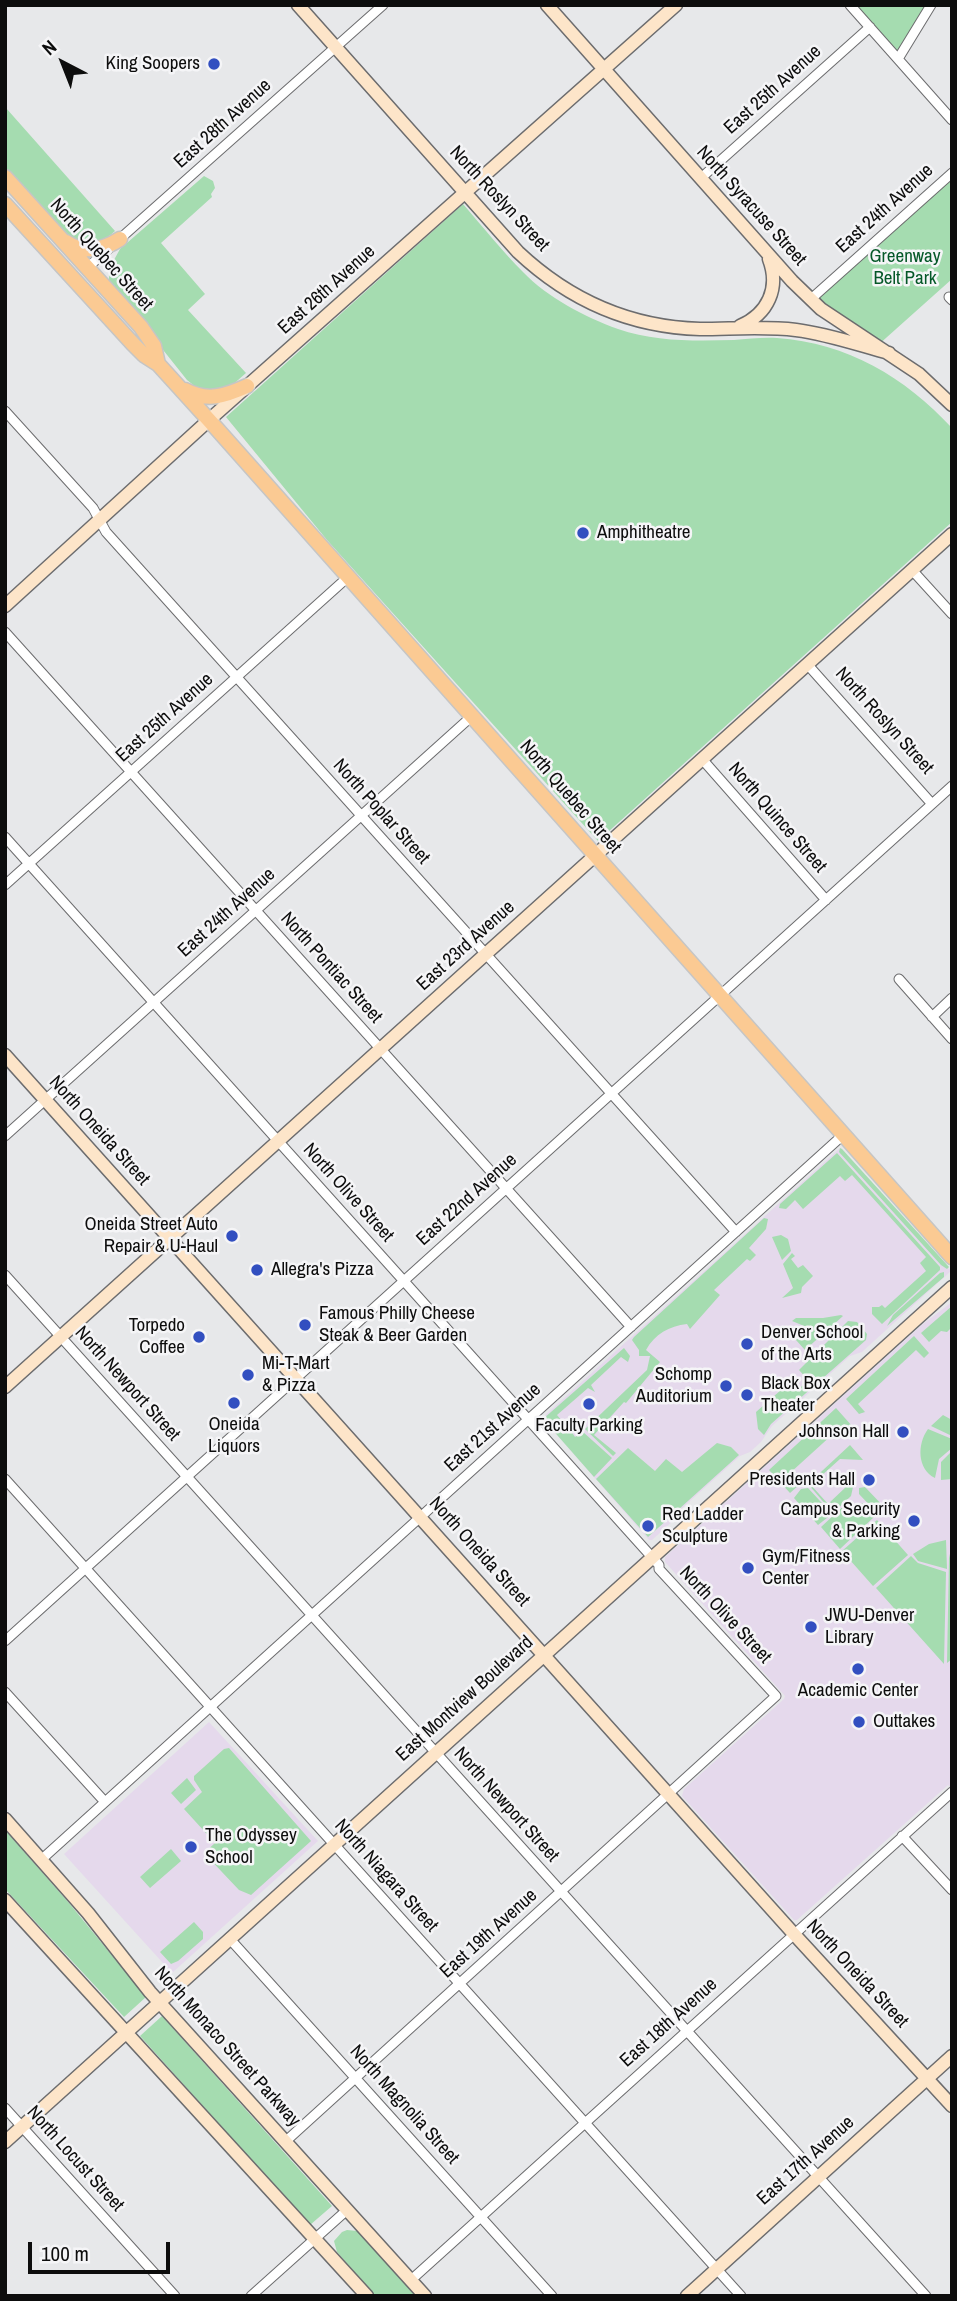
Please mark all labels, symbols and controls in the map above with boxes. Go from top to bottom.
north arrow [28,28,98,98]
text: N [36,34,62,61]
street label: East 25th Avenue [720,40,826,140]
place label: King Soopers [106,53,200,75]
marker: King Soopers [206,56,222,72]
street label: East 28th Avenue [170,74,276,174]
street label: North Syracuse Street [691,141,811,271]
street label: North Roslyn Street [444,142,554,256]
street label: East 24th Avenue [832,159,938,259]
street label: North Quebec Street [45,194,157,316]
street label: East 26th Avenue [274,240,380,340]
park label: Greenway Belt Park [869,246,941,290]
place label: Amphitheatre [597,522,691,544]
marker: Amphitheatre [575,525,591,541]
street label: North Roslyn Street [830,663,938,779]
street label: East 25th Avenue [112,668,218,768]
street label: North Quebec Street [515,736,625,858]
street label: North Poplar Street [328,755,434,869]
street label: North Quince Street [723,758,831,878]
street label: East 24th Avenue [174,863,280,963]
street label: East 23rd Avenue [412,896,520,996]
street label: North Pontiac Street [275,908,387,1028]
street label: North Oneida Street [44,1072,154,1190]
street label: North Olive Street [298,1139,398,1247]
street label: East 22nd Avenue [412,1149,522,1251]
place label: Oneida Street Auto Repair & U-Haul [85,1214,218,1258]
marker: Oneida Street Auto Repair & U-Haul [224,1228,240,1244]
place label: Allegra's Pizza [271,1259,374,1281]
marker: Allegra's Pizza [249,1262,265,1278]
place label: Famous Philly Cheese Steak & Beer Garden [319,1303,475,1347]
place label: Torpedo Coffee [129,1315,185,1359]
marker: Famous Philly Cheese Steak & Beer Garden [297,1317,313,1333]
street label: North Newport Street [70,1322,184,1446]
place label: Denver School of the Arts [761,1322,863,1366]
marker: Torpedo Coffee [191,1329,207,1345]
marker: Denver School of the Arts [739,1336,755,1352]
place label: Mi-T-Mart & Pizza [262,1353,330,1397]
place label: Schomp Auditorium [636,1364,712,1408]
marker: Mi-T-Mart & Pizza [240,1367,256,1383]
place label: Black Box Theater [761,1373,830,1417]
marker: Schomp Auditorium [718,1378,734,1394]
street label: East 21st Avenue [440,1379,546,1477]
marker: Black Box Theater [739,1387,755,1403]
marker: Oneida Liquors [226,1395,242,1411]
marker: Faculty Parking [581,1396,597,1412]
place label: Oneida Liquors [208,1414,260,1458]
place label: Faculty Parking [535,1415,643,1437]
place label: Johnson Hall [799,1421,889,1443]
marker: Johnson Hall [895,1424,911,1440]
place label: Presidents Hall [749,1469,855,1491]
marker: Presidents Hall [861,1472,877,1488]
street label: North Oneida Street [424,1493,534,1611]
place label: Campus Security & Parking [781,1499,900,1543]
place label: Red Ladder Sculpture [662,1504,743,1548]
marker: Campus Security & Parking [906,1513,922,1529]
marker: Red Ladder Sculpture [640,1518,656,1534]
place label: Gym/Fitness Center [762,1546,850,1590]
marker: Gym/Fitness Center [740,1560,756,1576]
street label: North Olive Street [674,1562,776,1668]
place label: JWU-Denver Library [825,1605,914,1649]
marker: JWU-Denver Library [803,1619,819,1635]
street label: East Montview Boulevard [392,1631,538,1767]
marker: Academic Center [850,1661,866,1677]
place label: Academic Center [798,1680,918,1702]
place label: Outtakes [873,1711,935,1733]
marker: Outtakes [851,1714,867,1730]
street label: North Newport Street [449,1743,563,1867]
street label: North Niagara Street [329,1815,443,1937]
place label: The Odyssey School [205,1825,297,1869]
marker: The Odyssey School [183,1839,199,1855]
street label: East 19th Avenue [436,1884,542,1984]
street label: North Oneida Street [801,1915,913,2033]
street label: North Monaco Street Parkway [149,1962,305,2132]
street label: East 18th Avenue [616,1973,722,2073]
street label: North Magnolia Street [345,2041,463,2169]
street label: North Locust Street [22,2101,128,2217]
street label: East 17th Avenue [753,2111,859,2211]
scale bar [32,2228,173,2272]
text: 100 m [41,2239,89,2268]

